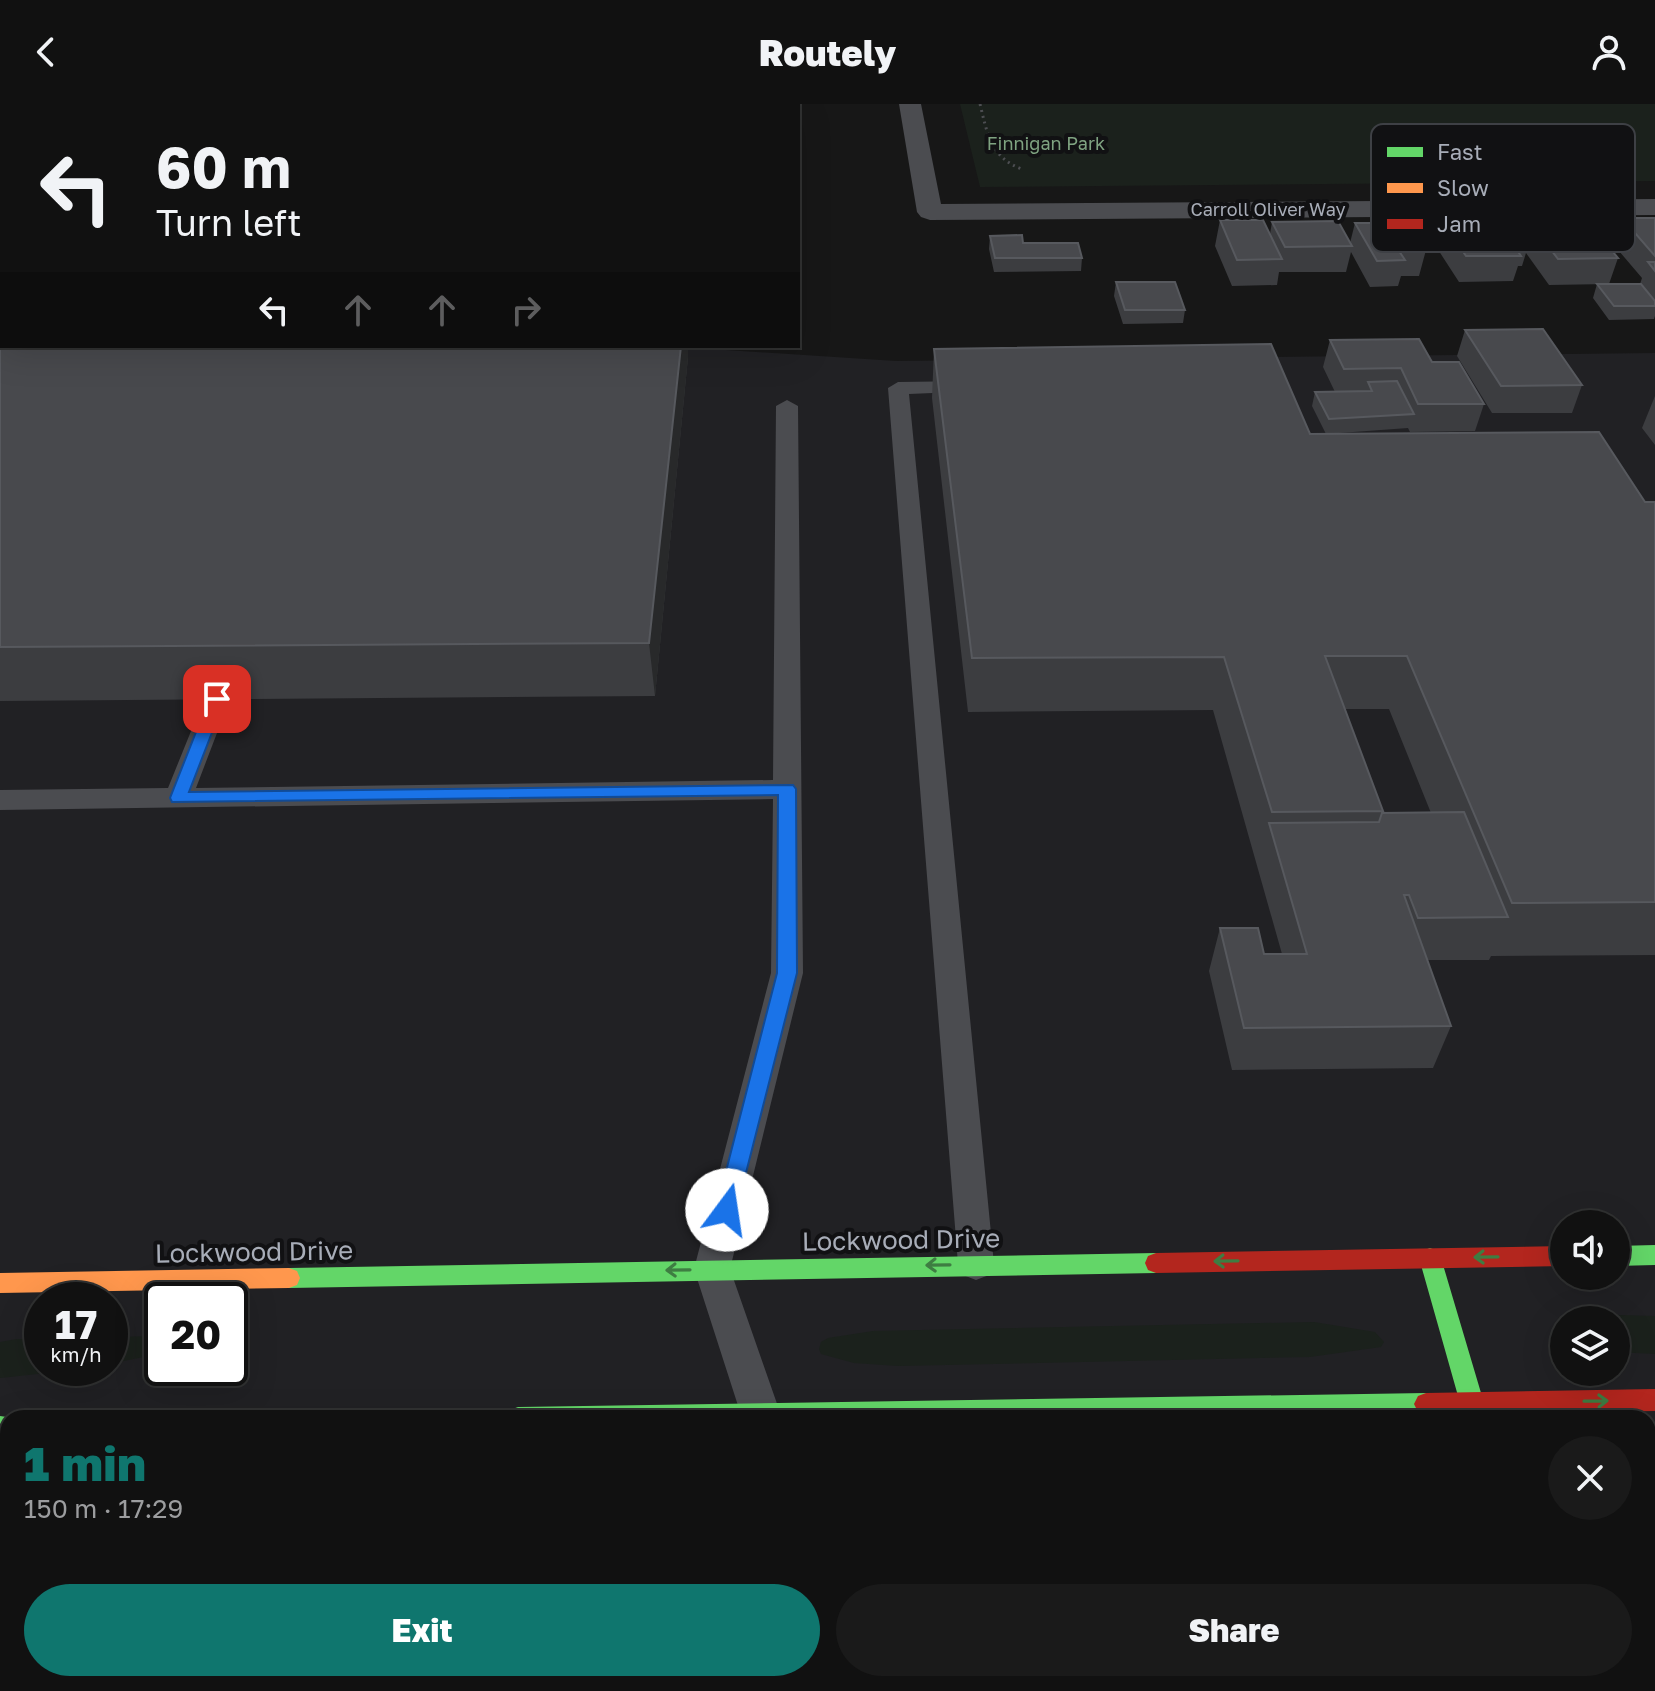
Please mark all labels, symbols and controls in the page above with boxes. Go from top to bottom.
icon: back [24,30,68,74]
icon: person [1587,30,1631,74]
text: Routely [759,31,896,74]
legend [1371,124,1635,252]
park label: Finnigan Park [987,132,1105,154]
text: 60 m [156,133,291,200]
icon: left [24,136,128,240]
text: Fast [1437,138,1483,165]
text: Slow [1437,174,1489,201]
street label: Carroll Oliver Way [1190,198,1346,220]
text: Turn left [156,201,302,244]
text: Jam [1437,210,1481,237]
icon: left [252,288,296,332]
icon: ahead [336,288,380,332]
icon: ahead [420,288,464,332]
icon: right [504,288,548,332]
pin [183,665,251,733]
icon: arrive [195,677,239,721]
position arrow [685,1168,769,1252]
map controls [1550,1210,1630,1386]
button: sound [1550,1210,1630,1290]
street label: Lockwood Drive [802,1222,1000,1257]
street label: Lockwood Drive [155,1234,353,1269]
one-way arrow [1473,1250,1500,1265]
one-way arrow [1213,1253,1240,1269]
one-way arrow [925,1257,952,1273]
one-way arrow [665,1262,692,1278]
speed limit sign: 20 [144,1282,248,1386]
text: 17 [55,1300,97,1348]
button: layers [1550,1306,1630,1386]
text: km/h [51,1342,101,1366]
one-way arrow [1582,1394,1609,1409]
text: 1 min [24,1434,146,1492]
button: close [1548,1436,1632,1520]
text: 150 m · 17:29 [24,1493,183,1524]
button: Exit [24,1584,820,1676]
button: Share [836,1584,1632,1676]

